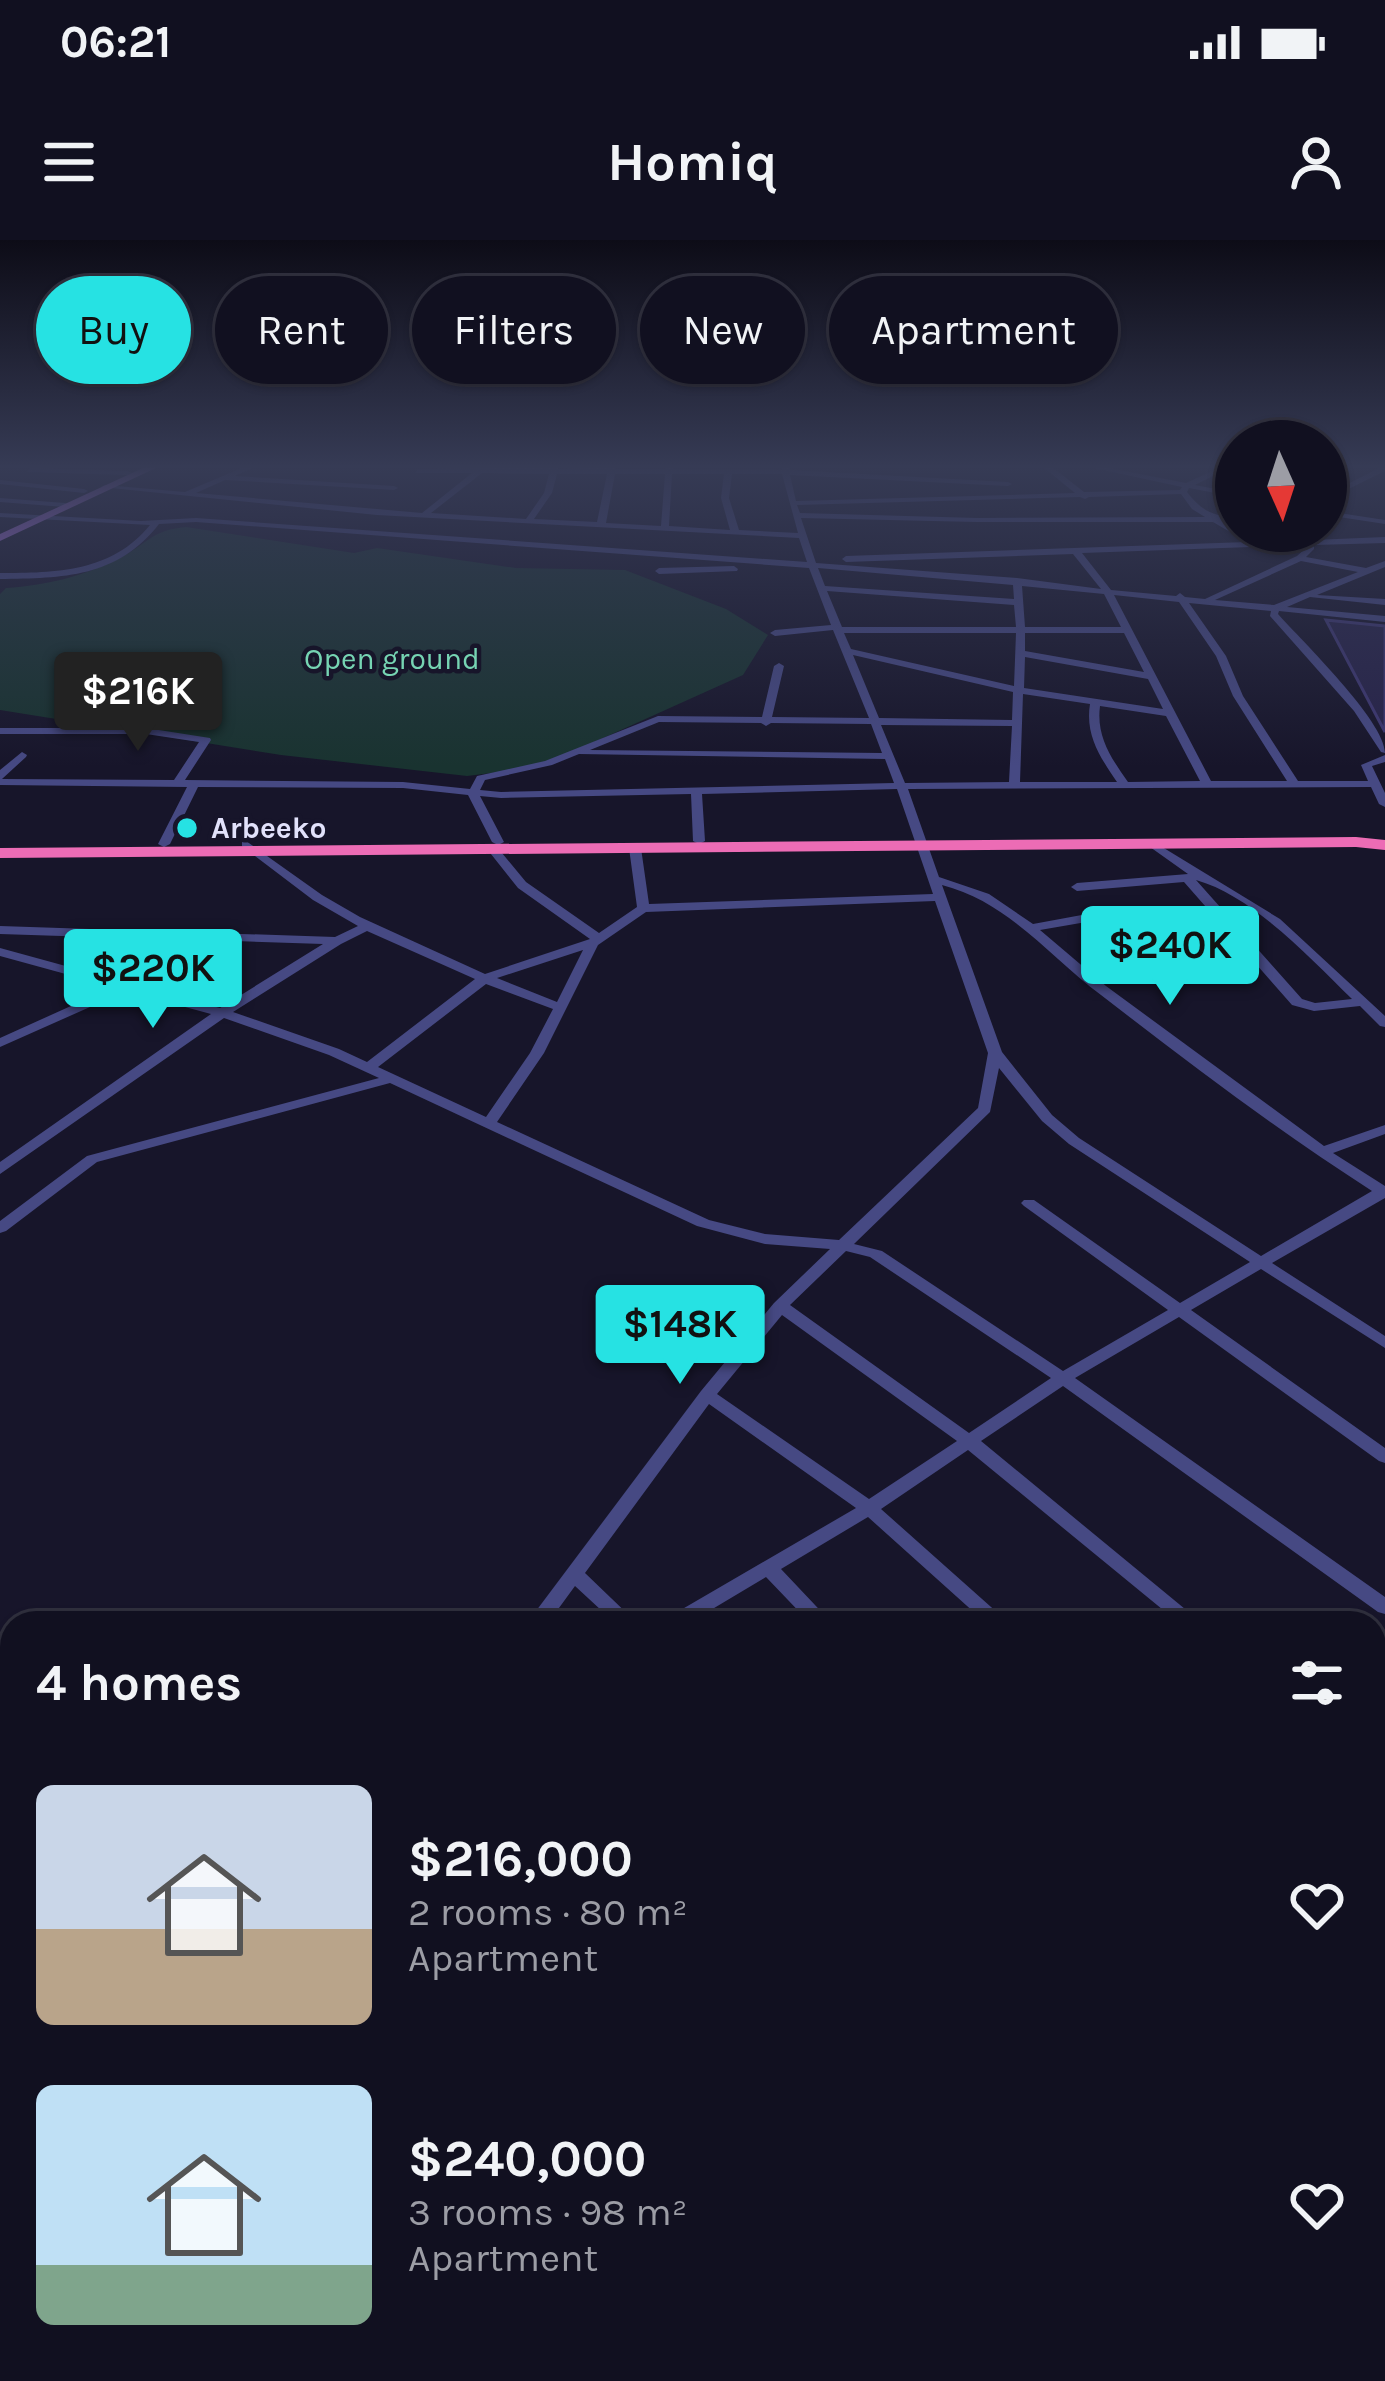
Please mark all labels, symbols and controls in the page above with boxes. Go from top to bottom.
text: 06:21 [60,16,171,68]
icon: menu [36,129,102,195]
icon: person [1283,129,1349,195]
text: Homiq [607,130,778,194]
chip: Buy [36,276,191,384]
chip: Rent [215,276,388,384]
chip: Filters [412,276,616,384]
chip: New [640,276,805,384]
chip: Apartment [829,276,1118,384]
north arrow [1215,420,1347,552]
map controls [1215,420,1347,552]
park label: Open ground [304,641,480,677]
pin: $216K [54,652,222,754]
text: $216K [81,668,195,714]
place label: Arbeeko [211,810,327,846]
marker: Arbeeko [174,815,200,841]
pin: $240K [1086,906,1254,1008]
text: $240K [1108,922,1232,968]
pin: $220K [69,929,237,1031]
text: $220K [91,945,215,991]
pin: $148K [596,1285,764,1387]
text: $148K [623,1301,737,1347]
icon: filters [1284,1650,1350,1716]
text: 4 homes [36,1653,242,1713]
text: $216,000 [408,1829,633,1889]
icon: home [132,1833,276,1977]
icon: heart [1284,1872,1350,1938]
text: 2 rooms · 80 m² [408,1889,688,1935]
text: Apartment [408,1935,598,1981]
text: $240,000 [408,2129,646,2189]
icon: home [132,2133,276,2277]
icon: heart [1284,2172,1350,2238]
text: 3 rooms · 98 m² [408,2189,687,2235]
text: Apartment [408,2235,598,2281]

